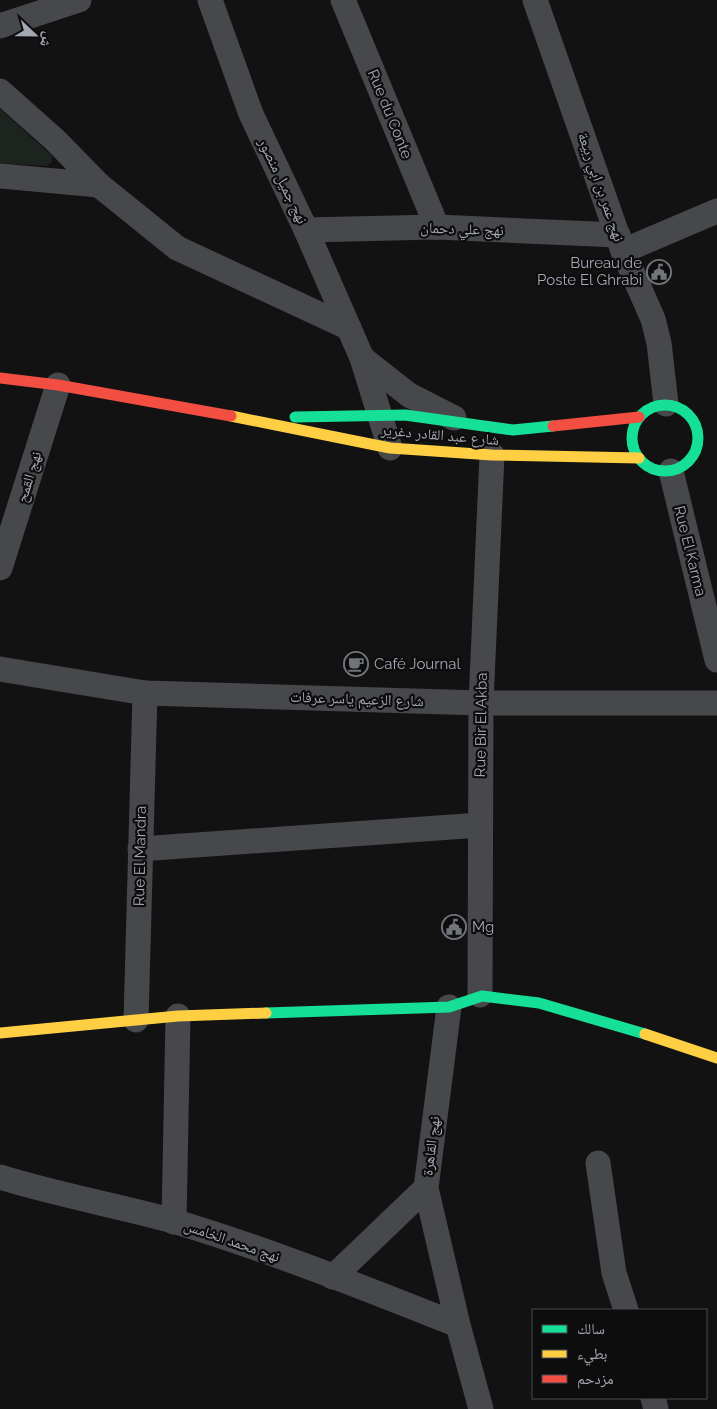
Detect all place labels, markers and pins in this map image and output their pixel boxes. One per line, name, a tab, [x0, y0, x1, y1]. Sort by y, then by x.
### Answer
place label: Bureau de Poste El Ghrabi	[537, 254, 642, 289]
public building icon: Bureau de Poste El Ghrabi	[646, 259, 672, 285]
cafe icon: Café Journal	[343, 651, 369, 677]
place label: Café Journal	[374, 655, 461, 673]
public building icon: Mg	[441, 914, 467, 940]
place label: Mg	[472, 918, 494, 936]

